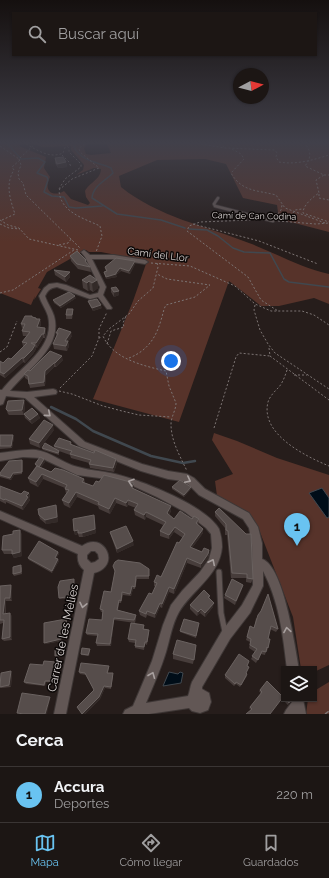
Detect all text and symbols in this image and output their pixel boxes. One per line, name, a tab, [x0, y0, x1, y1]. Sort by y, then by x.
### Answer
search box	[12, 12, 317, 56]
icon: search	[26, 23, 48, 45]
text: Buscar aquí	[58, 25, 139, 43]
north arrow	[233, 68, 269, 104]
street label: Camí de Can Codina	[212, 210, 296, 222]
street label: Camí del Llor	[127, 245, 190, 264]
your location	[161, 351, 181, 371]
one-way arrow	[43, 410, 51, 417]
one-way arrow	[184, 475, 191, 483]
one-way arrow	[128, 478, 135, 487]
pin: 1	[284, 513, 310, 546]
one-way arrow	[207, 559, 215, 567]
street label: Carrer de les Mèlies	[45, 583, 81, 693]
one-way arrow	[79, 602, 87, 608]
one-way arrow	[283, 627, 292, 633]
map controls	[281, 666, 317, 702]
button: layers	[281, 666, 317, 702]
one-way arrow	[147, 671, 155, 679]
text: Cerca	[16, 730, 64, 750]
text: Accura	[54, 778, 104, 796]
text: 1	[26, 787, 32, 802]
text: 220 m	[276, 787, 313, 802]
text: Deportes	[54, 796, 109, 811]
tab: Mapa	[30, 832, 59, 869]
tab: Cómo llegar	[120, 832, 182, 869]
tab: Guardados	[243, 832, 299, 869]

